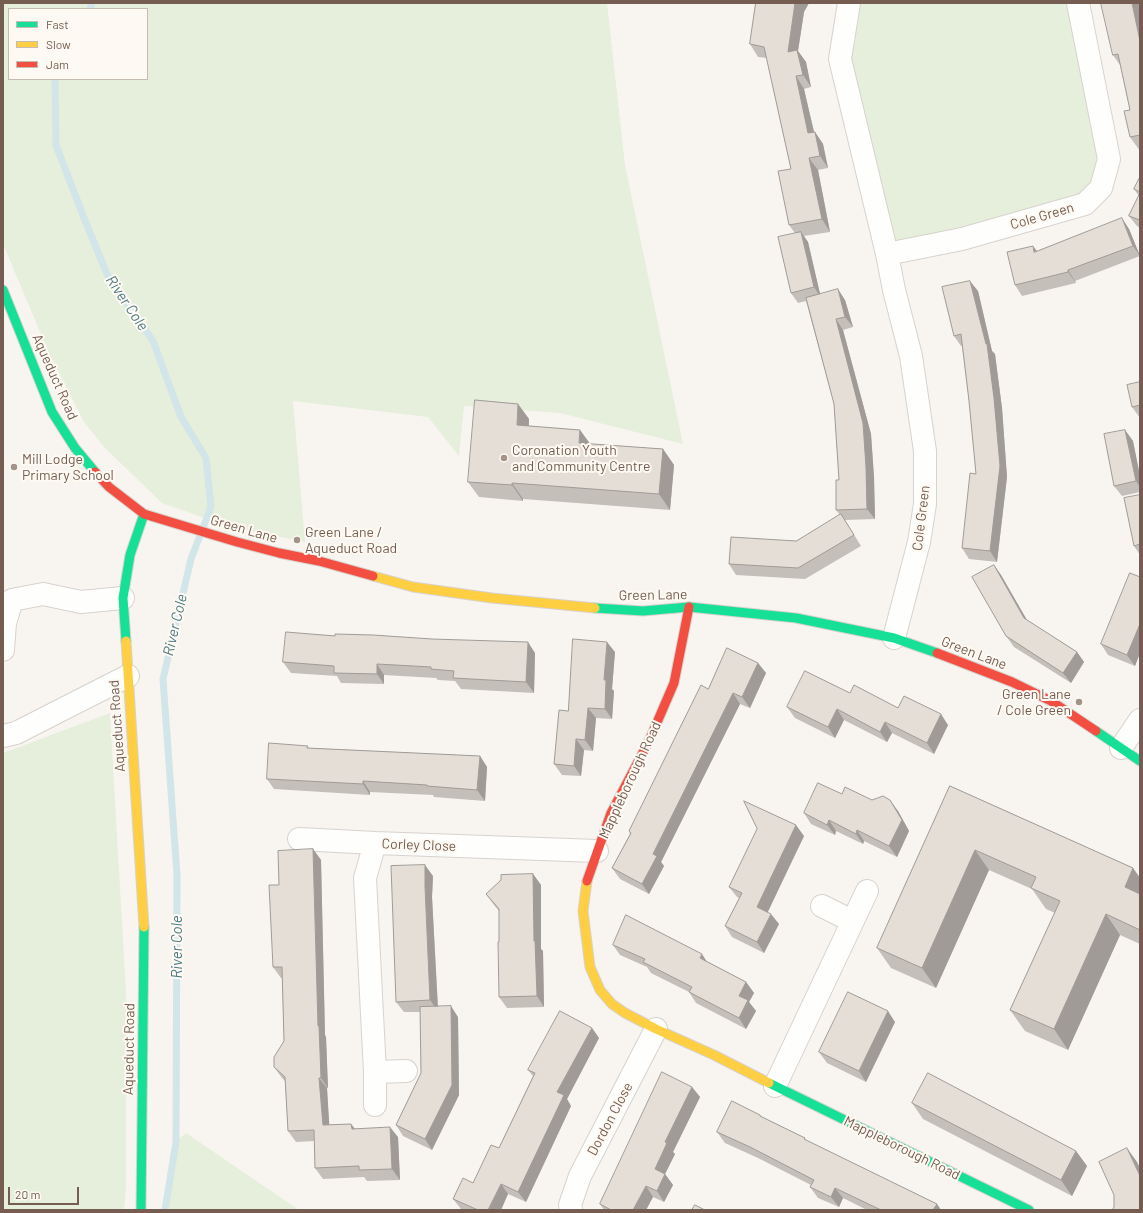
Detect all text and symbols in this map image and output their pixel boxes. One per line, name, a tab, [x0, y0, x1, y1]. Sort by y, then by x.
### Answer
legend	[8, 8, 148, 80]
text: Fast	[46, 17, 69, 31]
text: Slow	[46, 37, 71, 51]
text: Jam	[46, 57, 69, 71]
street label: Cole Green	[1008, 199, 1076, 233]
water label: River Cole	[102, 272, 152, 334]
street label: Aqueduct Road	[29, 331, 81, 423]
place label: Coronation Youth and Community Centre	[512, 442, 650, 474]
place label: Mill Lodge Primary School	[22, 451, 114, 484]
marker: Coronation Youth and Community Centre	[499, 453, 509, 463]
marker: Mill Lodge Primary School	[9, 462, 19, 472]
street label: Cole Green	[909, 484, 933, 552]
street label: Green Lane	[209, 511, 279, 547]
place label: Green Lane / Aqueduct Road	[305, 524, 397, 556]
marker: Green Lane / Aqueduct Road	[292, 535, 302, 545]
street label: Green Lane	[618, 586, 688, 604]
water label: River Cole	[159, 592, 191, 658]
street label: Green Lane	[939, 633, 1009, 673]
street label: Aqueduct Road	[105, 679, 129, 773]
place label: Green Lane / Cole Green	[997, 686, 1071, 718]
marker: Green Lane / Cole Green	[1074, 697, 1084, 707]
street label: Mappleborough Road	[595, 719, 665, 841]
street label: Corley Close	[381, 835, 457, 855]
water label: River Cole	[168, 915, 186, 979]
street label: Aqueduct Road	[120, 1003, 138, 1095]
street label: Dordon Close	[584, 1080, 636, 1158]
street label: Mappleborough Road	[841, 1113, 963, 1183]
scale bar	[10, 1179, 81, 1205]
text: 20 m	[15, 1187, 41, 1201]

